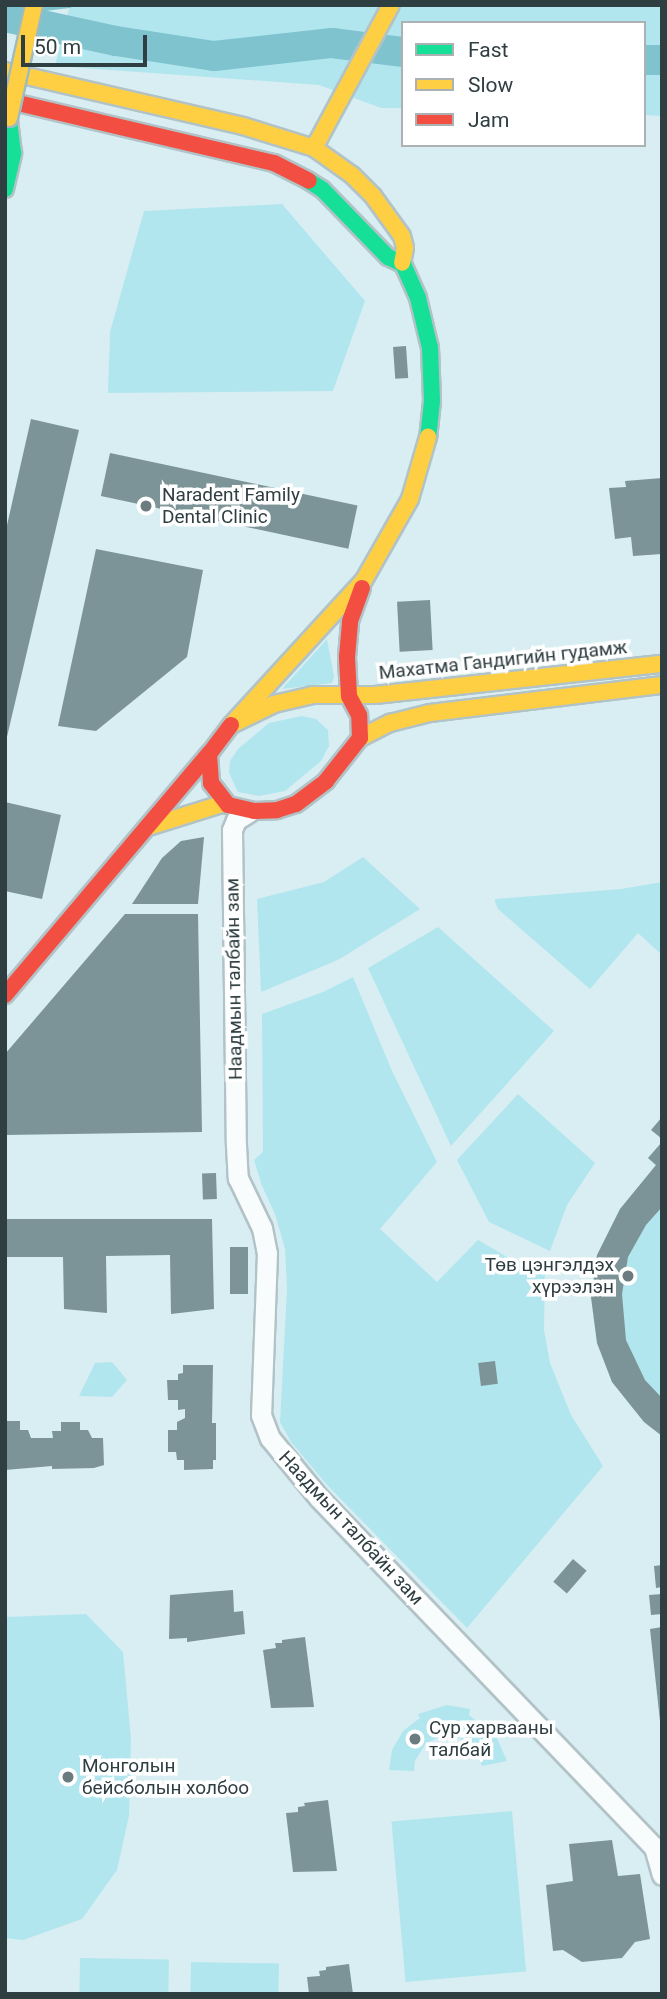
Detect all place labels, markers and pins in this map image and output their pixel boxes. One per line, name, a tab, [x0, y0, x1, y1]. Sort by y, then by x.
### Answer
place label: Naradent Family Dental Clinic	[162, 484, 300, 528]
marker: Naradent Family Dental Clinic	[136, 496, 156, 516]
place label: Төв цэнгэлдэх хүрээлэн	[485, 1254, 614, 1298]
marker: Төв цэнгэлдэх хүрээлэн	[620, 1268, 636, 1284]
place label: Сур харвааны талбай	[429, 1717, 553, 1761]
marker: Сур харвааны талбай	[407, 1731, 423, 1747]
place label: Монголын бейсболын холбоо	[82, 1755, 249, 1799]
marker: Монголын бейсболын холбоо	[60, 1769, 76, 1785]

